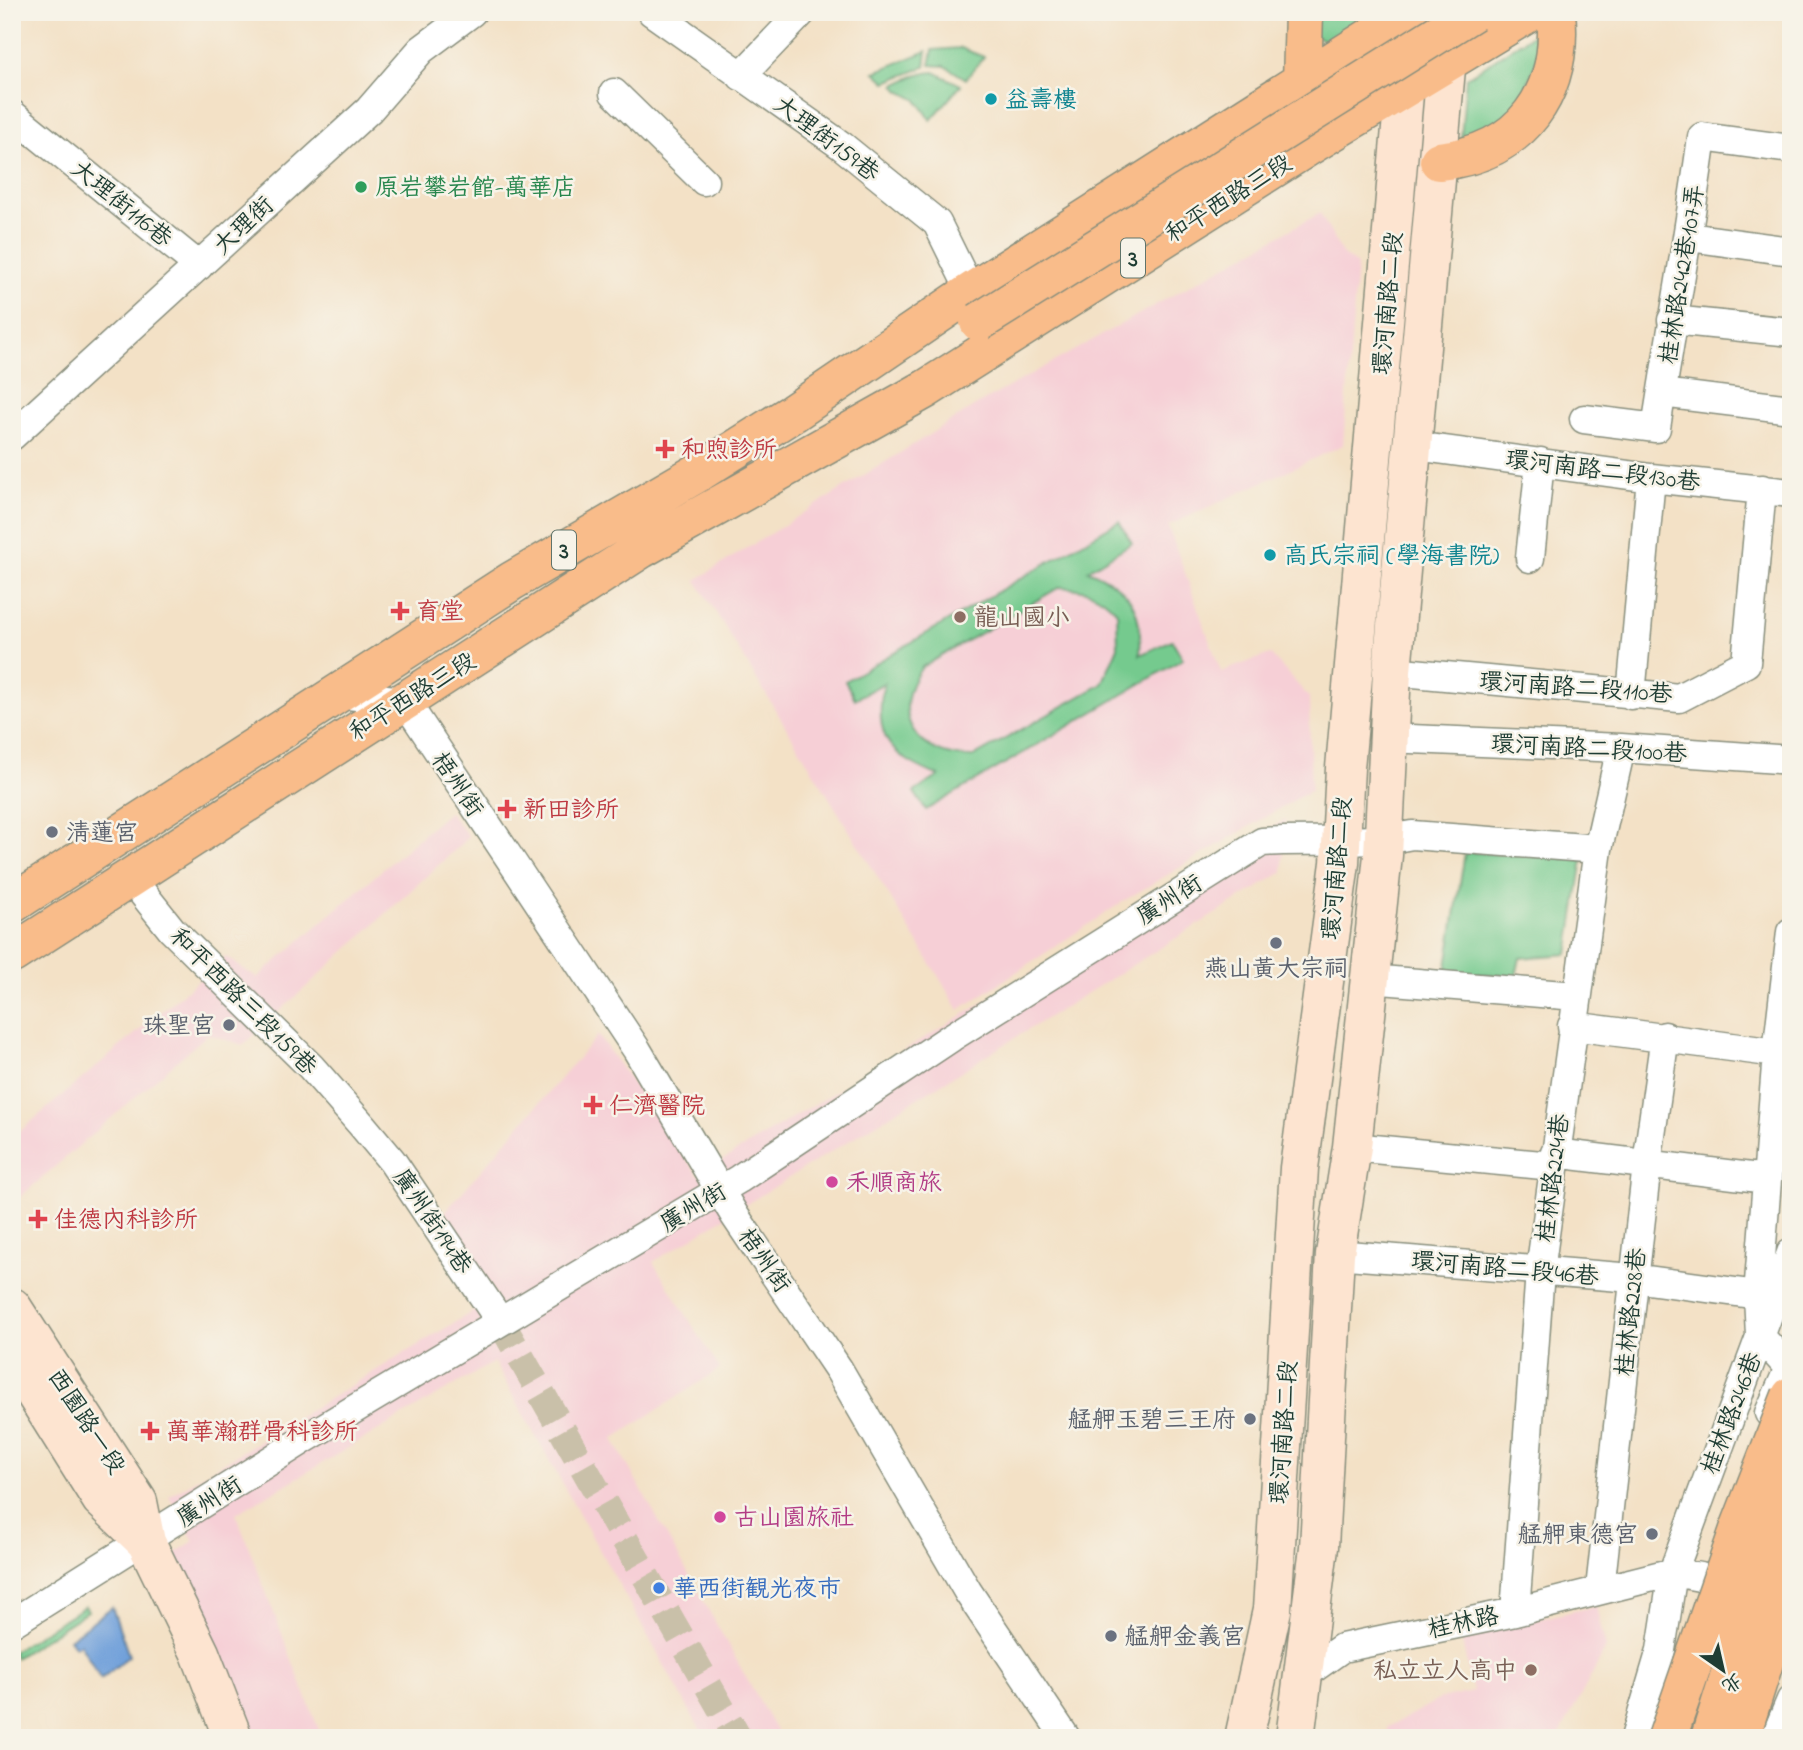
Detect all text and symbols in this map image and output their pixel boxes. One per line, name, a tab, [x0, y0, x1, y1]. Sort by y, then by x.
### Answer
place label: 益壽樓	[1005, 84, 1077, 119]
street label: 大理街159巷	[765, 89, 886, 191]
marker: 益壽樓	[983, 91, 999, 107]
street label: 和平西路三段	[1159, 147, 1300, 253]
street label: 大理街116巷	[62, 153, 179, 257]
place label: 原岩攀岩館-萬華店	[375, 172, 576, 207]
marker: 原岩攀岩館-萬華店	[353, 179, 369, 195]
street label: 桂林路242巷107弄	[1652, 182, 1715, 367]
street label: 大理街	[206, 189, 283, 264]
street label: 環河南路二段	[1366, 230, 1413, 376]
road number: 3	[1121, 238, 1145, 278]
place label: 和煦診所	[681, 434, 777, 469]
marker: 和煦診所	[655, 439, 675, 459]
street label: 環河南路二段130巷	[1503, 443, 1702, 502]
road number: 3	[552, 530, 576, 570]
place label: 高氏宗祠 (學海書院)	[1284, 540, 1499, 575]
marker: 高氏宗祠 (學海書院)	[1262, 547, 1278, 563]
place label: 育堂	[416, 596, 464, 631]
marker: 育堂	[390, 601, 410, 621]
place label: 龍山國小	[974, 602, 1070, 637]
marker: 龍山國小	[952, 609, 968, 625]
street label: 和平西路三段	[343, 645, 484, 751]
street label: 環河南路二段110巷	[1478, 665, 1674, 714]
street label: 環河南路二段100巷	[1490, 728, 1688, 773]
street label: 梧州街	[421, 746, 491, 825]
place label: 新田診所	[523, 794, 619, 829]
street label: 環河南路二段	[1315, 795, 1362, 941]
marker: 新田診所	[497, 799, 517, 819]
place label: 清蓮宮	[66, 817, 138, 852]
marker: 清蓮宮	[44, 824, 60, 840]
street label: 廣州街	[1131, 867, 1210, 935]
street label: 和平西路三段159巷	[160, 921, 324, 1085]
marker: 燕山黃大宗祠	[1268, 935, 1284, 951]
place label: 燕山黃大宗祠	[1204, 953, 1348, 988]
place label: 珠聖宮	[143, 1010, 215, 1045]
marker: 珠聖宮	[221, 1017, 237, 1033]
place label: 仁濟醫院	[609, 1090, 705, 1125]
marker: 仁濟醫院	[583, 1095, 603, 1115]
street label: 桂林路224巷	[1529, 1112, 1580, 1245]
street label: 廣州街194巷	[383, 1163, 479, 1282]
place label: 禾順商旅	[846, 1167, 942, 1202]
marker: 禾順商旅	[824, 1174, 840, 1190]
street label: 廣州街	[654, 1176, 734, 1243]
place label: 佳德內科診所	[54, 1204, 198, 1239]
marker: 佳德內科診所	[28, 1209, 48, 1229]
street label: 梧州街	[728, 1222, 798, 1301]
street label: 環河南路二段46巷	[1409, 1245, 1600, 1296]
street label: 桂林路228巷	[1608, 1246, 1657, 1378]
street label: 桂林路246巷	[1694, 1348, 1773, 1480]
street label: 環河南路二段	[1263, 1359, 1308, 1505]
street label: 西園路一段	[38, 1363, 132, 1482]
place label: 艋舺玉碧三王府	[1068, 1404, 1236, 1439]
marker: 艋舺玉碧三王府	[1242, 1411, 1258, 1427]
place label: 萬華瀚群骨科診所	[166, 1416, 358, 1451]
marker: 萬華瀚群骨科診所	[140, 1421, 160, 1441]
street label: 廣州街	[171, 1469, 250, 1537]
place label: 古山園旅社	[734, 1502, 854, 1537]
marker: 古山園旅社	[712, 1509, 728, 1525]
place label: 艋舺東德宮	[1518, 1519, 1638, 1554]
marker: 艋舺東德宮	[1644, 1526, 1660, 1542]
place label: 華西街観光夜市	[673, 1573, 841, 1608]
marker: 華西街観光夜市	[651, 1580, 667, 1596]
street label: 桂林路	[1425, 1600, 1502, 1649]
place label: 艋舺金義宮	[1125, 1621, 1245, 1656]
marker: 艋舺金義宮	[1103, 1628, 1119, 1644]
north arrow	[1688, 1634, 1758, 1704]
place label: 私立立人高中	[1373, 1655, 1517, 1690]
marker: 私立立人高中	[1523, 1662, 1539, 1678]
text: 北	[1716, 1666, 1747, 1699]

